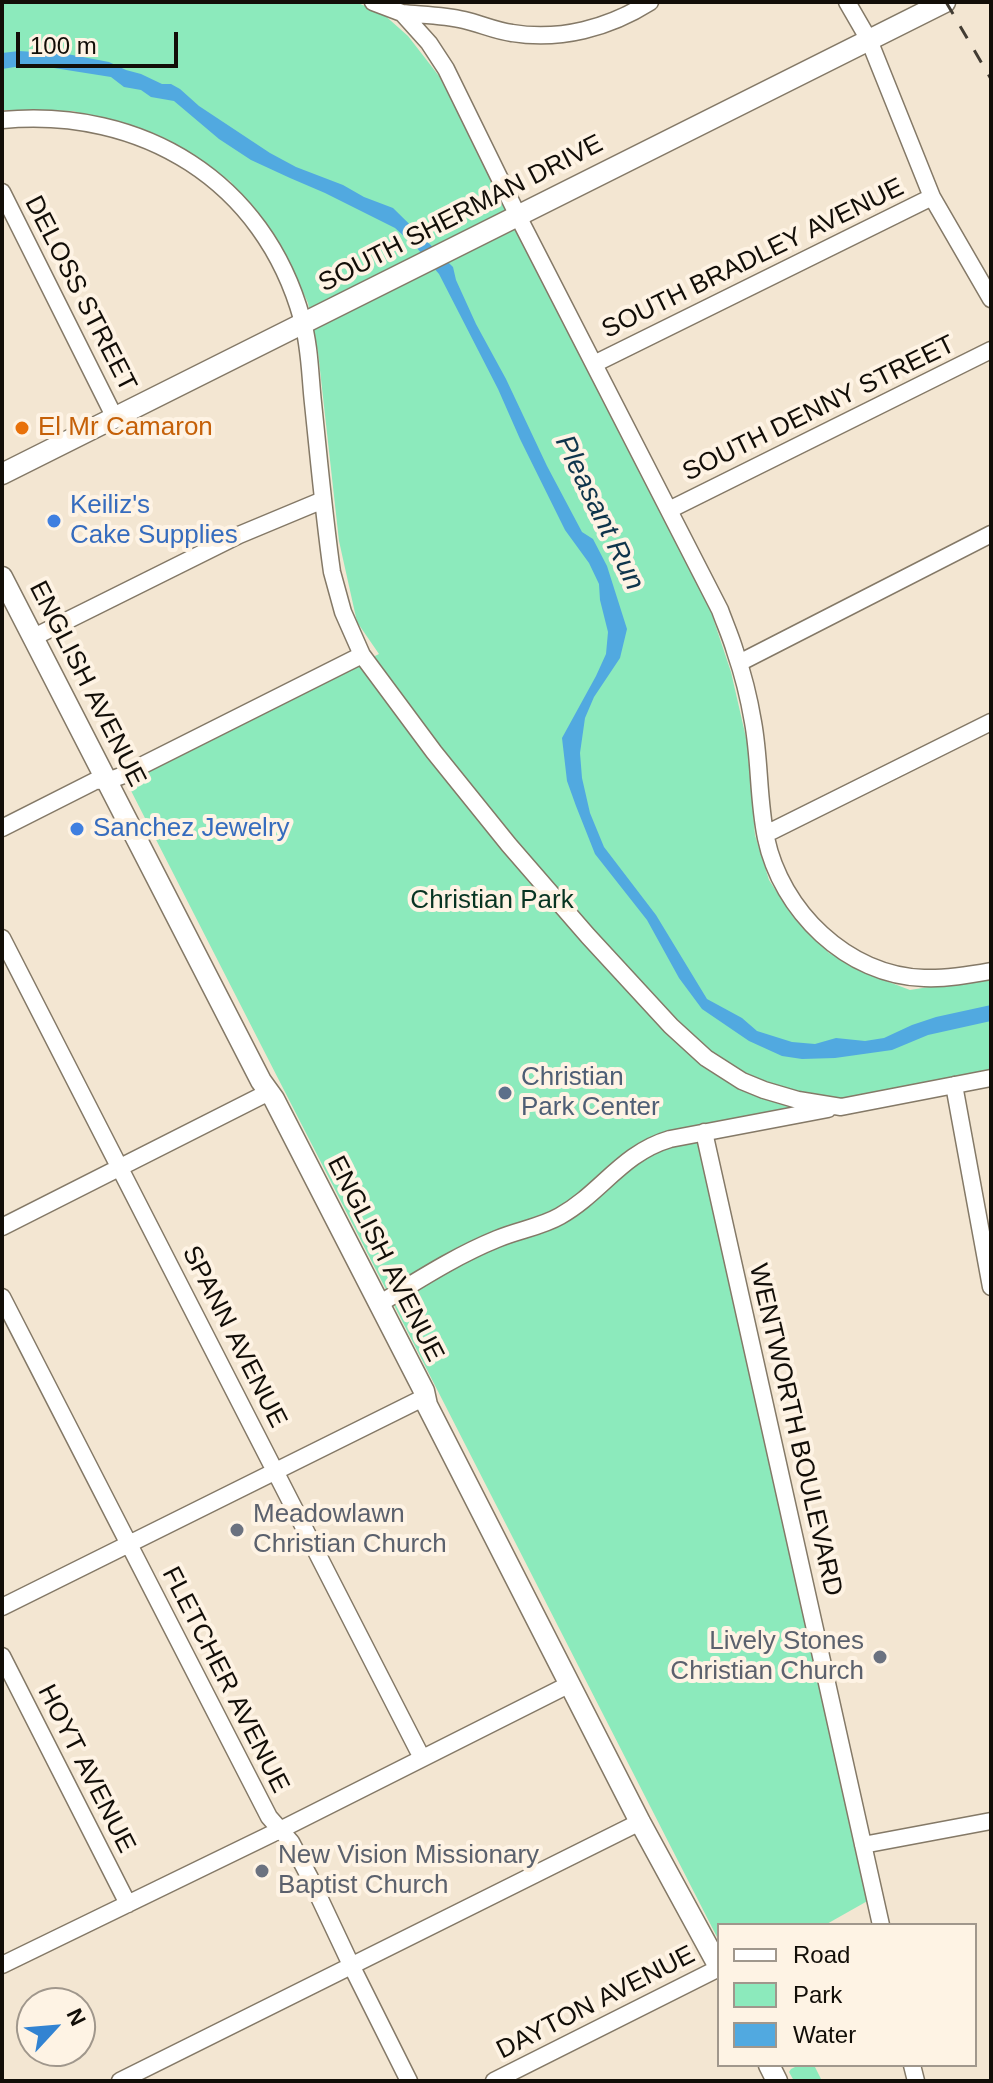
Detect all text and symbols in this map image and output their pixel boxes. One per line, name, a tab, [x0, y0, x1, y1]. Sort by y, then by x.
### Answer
scale bar	[20, 16, 182, 66]
text: 100 m	[30, 32, 97, 59]
street label: SOUTH SHERMAN DRIVE	[314, 129, 608, 299]
street label: SOUTH BRADLEY AVENUE	[597, 172, 909, 346]
street label: DELOSS STREET	[17, 191, 143, 397]
street label: SOUTH DENNY STREET	[678, 329, 960, 489]
place label: El Mr Camaron	[38, 412, 213, 444]
marker: El Mr Camaron	[13, 419, 31, 437]
water label: Pleasant Run	[547, 430, 651, 596]
place label: Keiliz's Cake Supplies	[70, 490, 238, 552]
marker: Keiliz's Cake Supplies	[45, 512, 63, 530]
street label: ENGLISH AVENUE	[22, 576, 152, 792]
place label: Sanchez Jewelry	[93, 813, 290, 845]
marker: Sanchez Jewelry	[68, 820, 86, 838]
park label: Christian Park	[410, 885, 574, 917]
place label: Christian Park Center	[521, 1062, 660, 1124]
marker: Christian Park Center	[496, 1084, 514, 1102]
street label: ENGLISH AVENUE	[320, 1151, 450, 1367]
street label: SPANN AVENUE	[175, 1241, 293, 1433]
street label: WENTWORTH BOULEVARD	[742, 1261, 848, 1599]
place label: Meadowlawn Christian Church	[253, 1499, 447, 1560]
marker: Meadowlawn Christian Church	[228, 1521, 246, 1539]
street label: FLETCHER AVENUE	[154, 1562, 296, 1798]
place label: Lively Stones Christian Church	[670, 1626, 864, 1688]
marker: Lively Stones Christian Church	[871, 1648, 889, 1666]
street label: HOYT AVENUE	[30, 1680, 142, 1858]
place label: New Vision Missionary Baptist Church	[278, 1840, 539, 1902]
marker: New Vision Missionary Baptist Church	[253, 1862, 271, 1880]
legend	[717, 1923, 977, 2067]
street label: DAYTON AVENUE	[492, 1940, 700, 2066]
text: Road	[793, 1941, 850, 1968]
text: Park	[793, 1981, 842, 2008]
north arrow	[16, 1987, 96, 2067]
text: N	[62, 2005, 91, 2030]
text: Water	[793, 2021, 856, 2048]

